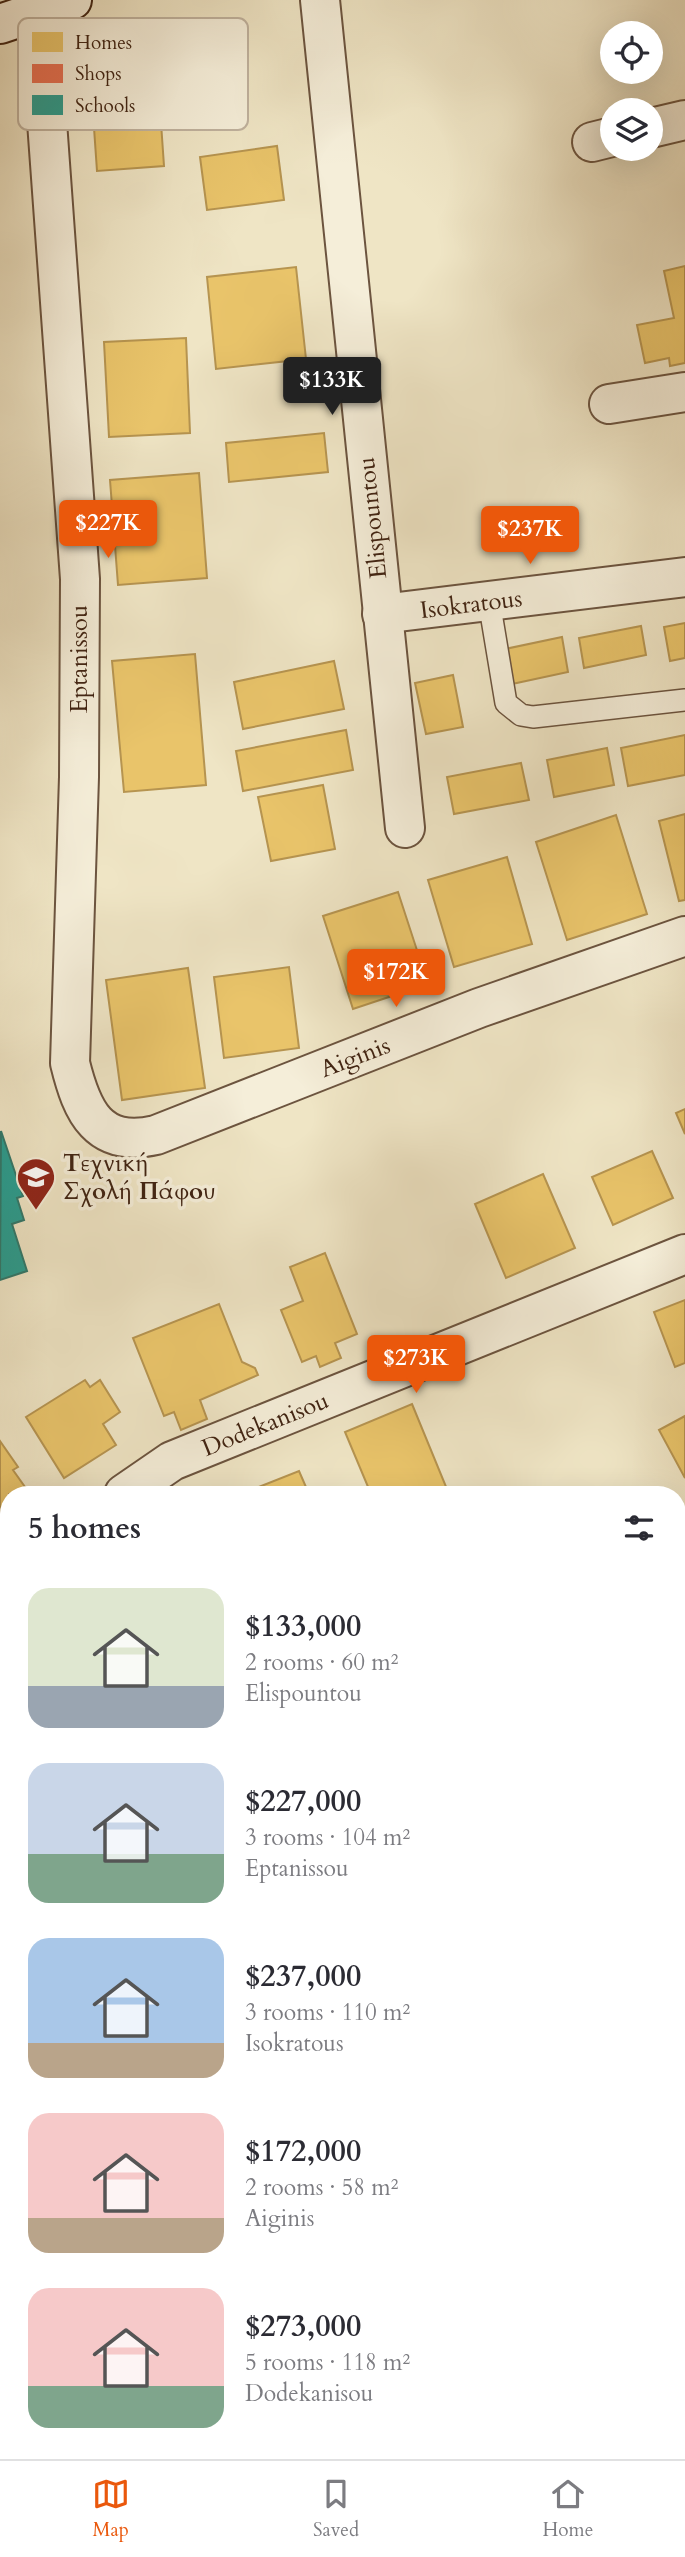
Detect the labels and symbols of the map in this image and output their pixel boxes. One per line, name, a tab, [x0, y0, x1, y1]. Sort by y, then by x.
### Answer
legend	[18, 18, 248, 130]
text: Homes	[75, 30, 132, 56]
text: Shops	[75, 61, 122, 87]
text: Schools	[75, 93, 135, 119]
pin: $133K	[283, 358, 381, 417]
street label: Elispountou	[350, 456, 395, 580]
pin: $227K	[59, 500, 157, 560]
pin: $237K	[481, 506, 579, 566]
street label: Isokratous	[418, 582, 524, 627]
street label: Eptanissou	[63, 605, 96, 713]
pin: $172K	[347, 950, 445, 1009]
street label: Aiginis	[315, 1029, 395, 1086]
place label: Τεχνική Σχολή Πάφου	[63, 1147, 216, 1208]
school or university icon: Τεχνική Σχολή Πάφου	[15, 1156, 57, 1211]
pin: $273K	[367, 1336, 465, 1395]
street label: Dodekanisou	[197, 1384, 333, 1465]

